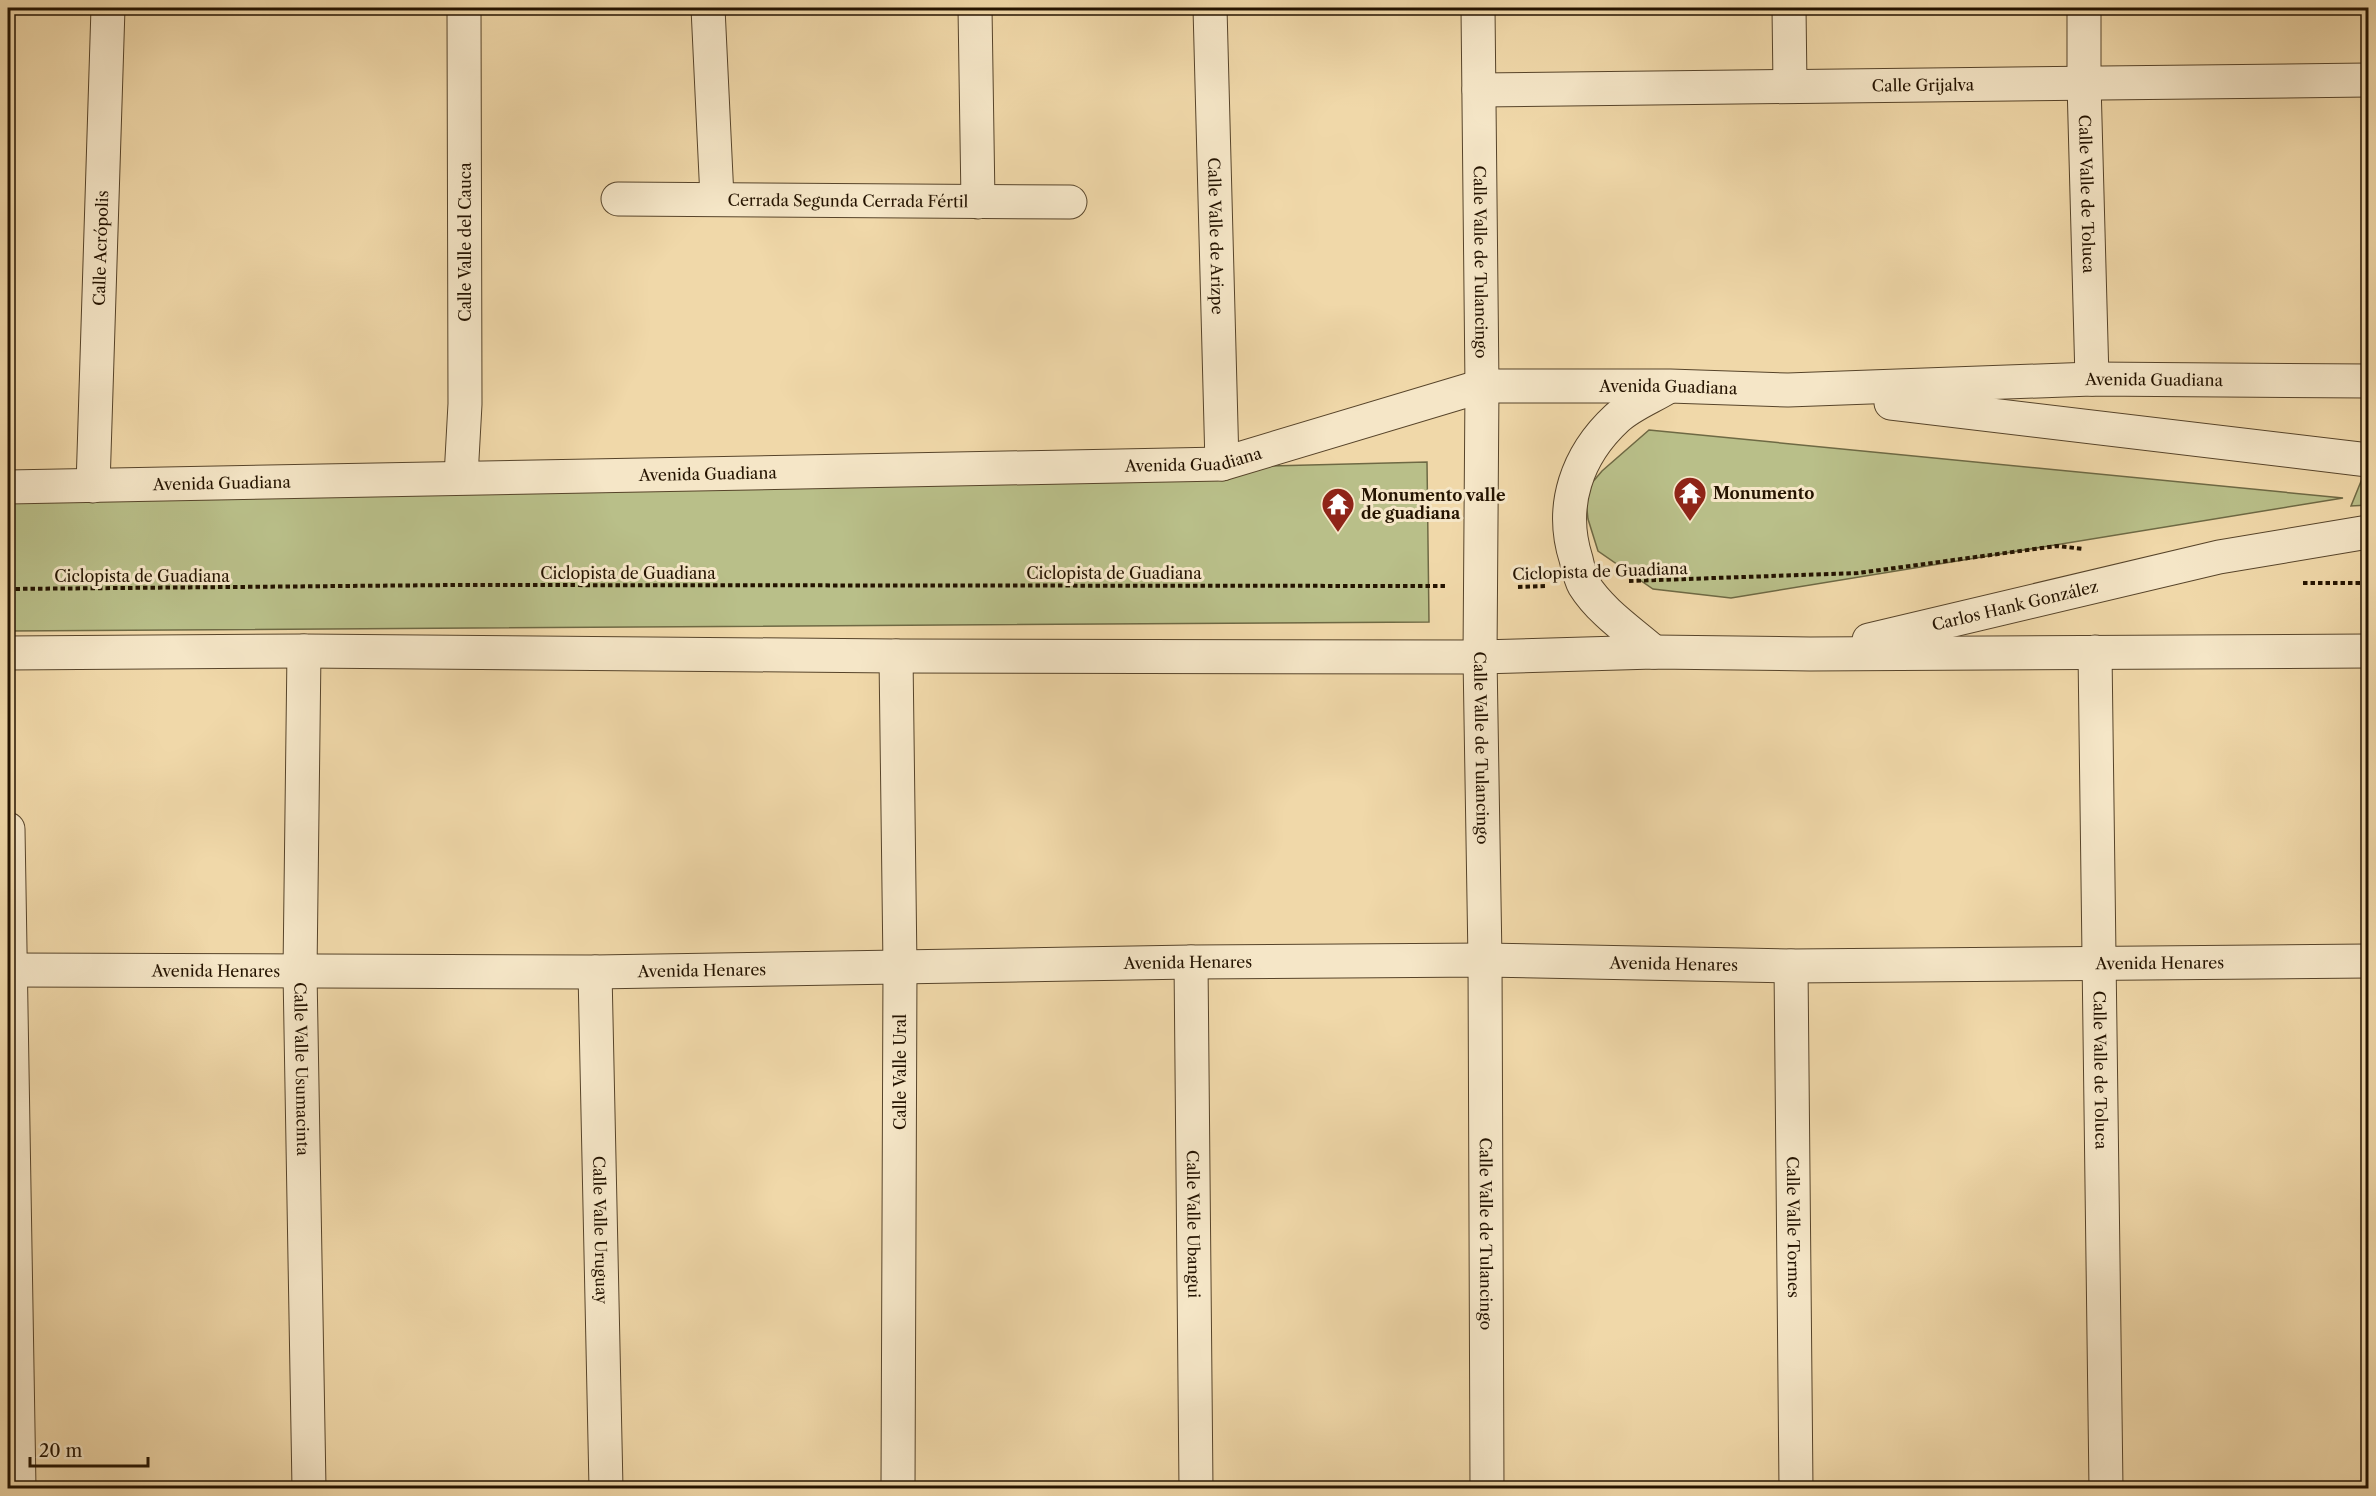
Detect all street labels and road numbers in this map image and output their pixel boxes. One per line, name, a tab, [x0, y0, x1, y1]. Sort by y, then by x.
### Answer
street label: Calle Grijalva	[1872, 74, 1975, 96]
street label: Calle Valle de Toluca	[2075, 114, 2099, 274]
street label: Calle Valle de Arizpe	[1204, 157, 1228, 315]
street label: Calle Valle del Cauca	[455, 162, 475, 322]
street label: Calle Valle de Tulancingo	[1470, 165, 1492, 359]
street label: Calle Acrópolis	[89, 190, 112, 306]
street label: Cerrada Segunda Cerrada Fértil	[728, 190, 969, 211]
street label: Avenida Guadiana	[2084, 369, 2224, 390]
street label: Avenida Guadiana	[1598, 376, 1738, 398]
street label: Avenida Guadiana	[1124, 443, 1264, 476]
street label: Avenida Guadiana	[638, 462, 778, 485]
street label: Avenida Guadiana	[152, 472, 292, 494]
street label: Ciclopista de Guadiana	[1512, 558, 1689, 584]
street label: Ciclopista de Guadiana	[540, 563, 716, 583]
street label: Ciclopista de Guadiana	[1026, 563, 1202, 583]
street label: Ciclopista de Guadiana	[54, 566, 230, 586]
street label: Carlos Hank González	[1930, 576, 2100, 635]
street label: Calle Valle de Tulancingo	[1470, 651, 1493, 845]
street label: Avenida Henares	[1122, 952, 1252, 973]
street label: Avenida Henares	[1608, 952, 1738, 975]
street label: Avenida Henares	[2094, 952, 2224, 973]
street label: Avenida Henares	[637, 959, 766, 981]
street label: Avenida Henares	[151, 960, 280, 981]
street label: Calle Valle Usumacinta	[290, 982, 313, 1157]
street label: Calle Valle de Toluca	[2089, 991, 2112, 1150]
street label: Calle Valle Ural	[890, 1014, 910, 1130]
street label: Calle Valle de Tulancingo	[1476, 1137, 1496, 1331]
street label: Calle Valle Ubangui	[1183, 1150, 1204, 1298]
street label: Calle Valle Uruguay	[589, 1156, 612, 1305]
street label: Calle Valle Tormes	[1783, 1156, 1804, 1298]

